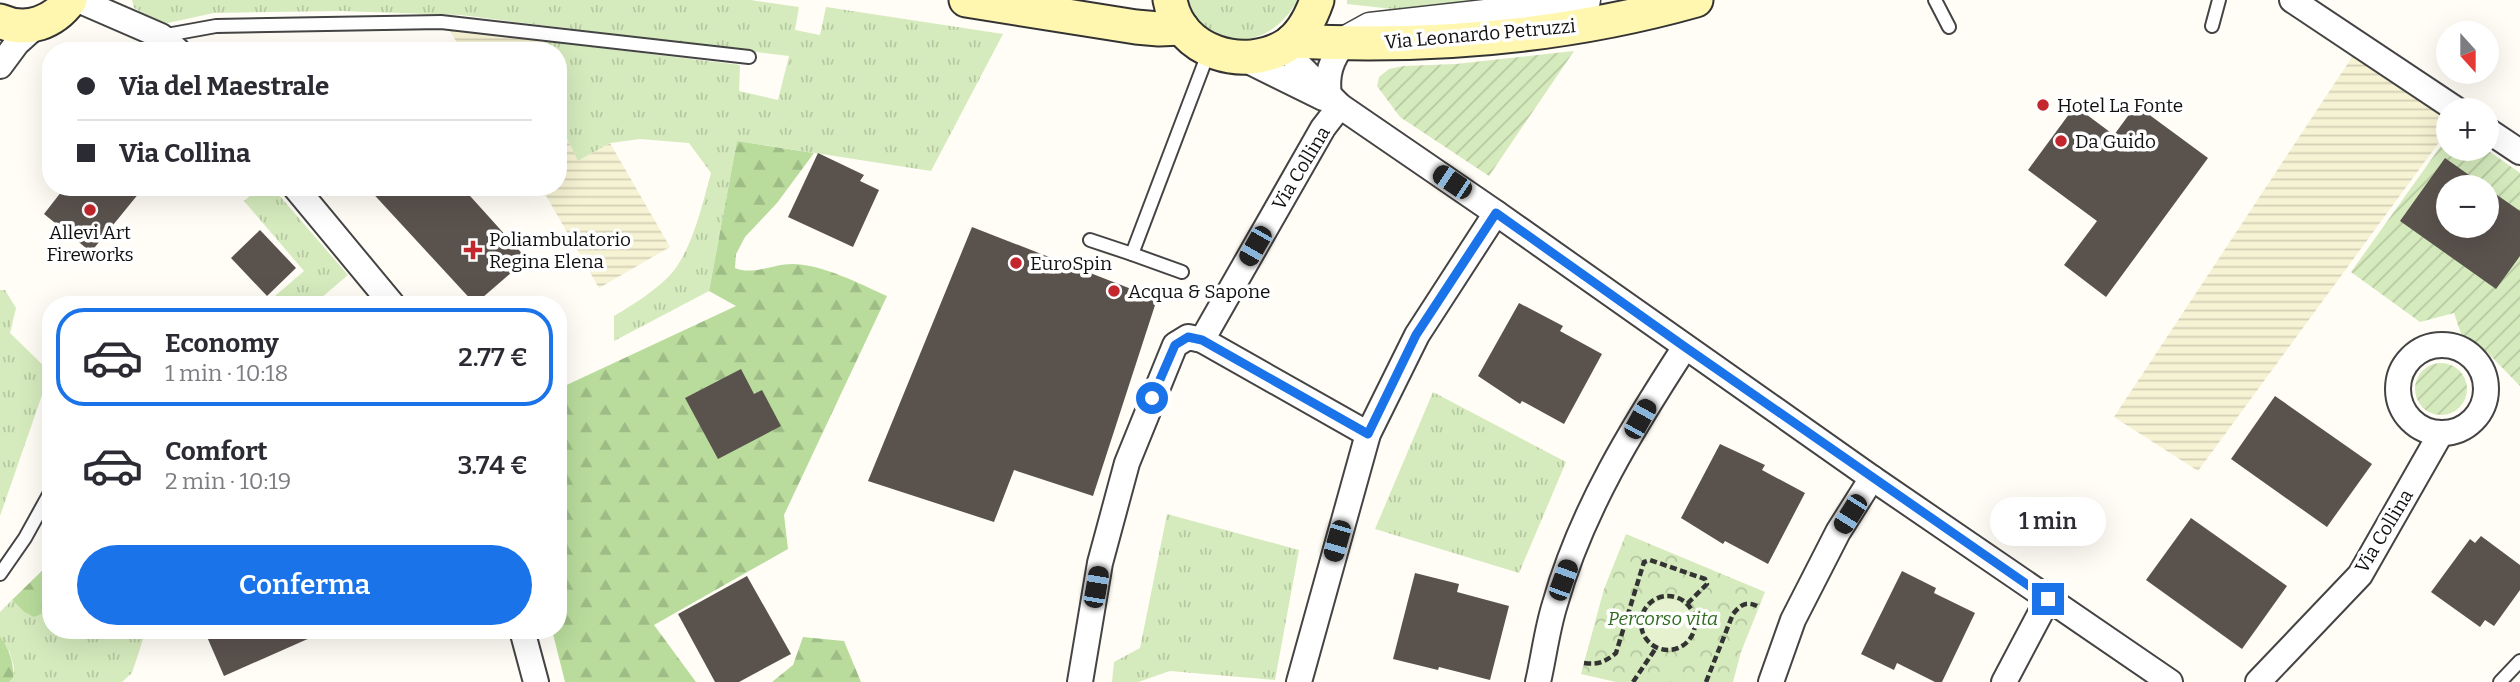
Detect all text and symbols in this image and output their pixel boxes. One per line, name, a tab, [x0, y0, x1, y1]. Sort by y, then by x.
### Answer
street label: Via Leonardo Petruzzi	[1383, 14, 1577, 54]
north arrow	[2436, 21, 2499, 84]
map controls	[2436, 21, 2499, 238]
text: Via del Maestrale	[119, 71, 329, 102]
place label: Hotel La Fonte	[2057, 94, 2183, 117]
marker: Hotel La Fonte	[2035, 97, 2051, 113]
button: +	[2436, 98, 2499, 161]
street label: Via Collina	[1267, 121, 1335, 214]
place label: Da Guido	[2075, 130, 2156, 153]
marker: Da Guido	[2053, 133, 2069, 149]
text: Via Collina	[119, 138, 250, 169]
car	[1429, 162, 1476, 202]
button: −	[2436, 175, 2499, 238]
marker: Allevi Art Fireworks	[82, 202, 98, 218]
place label: Allevi Art Fireworks	[46, 221, 134, 266]
car	[1236, 223, 1275, 269]
place label: Poliambulatorio Regina Elena	[489, 228, 631, 273]
marker: Poliambulatorio Regina Elena	[463, 240, 483, 260]
place label: EuroSpin	[1030, 252, 1112, 275]
marker: EuroSpin	[1008, 255, 1024, 271]
place label: Acqua & Sapone	[1128, 280, 1270, 303]
marker: Acqua & Sapone	[1106, 283, 1122, 299]
icon: car	[81, 326, 144, 389]
text: Economy	[165, 328, 279, 359]
text: 2.77 €	[458, 342, 528, 373]
text: 1 min · 10:18	[165, 359, 288, 387]
route start	[1136, 382, 1168, 414]
car	[1621, 396, 1660, 442]
icon: car	[81, 434, 144, 497]
text: Comfort	[165, 436, 268, 467]
text: 3.74 €	[457, 450, 528, 481]
text: 2 min · 10:19	[165, 467, 291, 495]
street label: Via Collina	[2350, 484, 2418, 577]
car	[1830, 491, 1871, 537]
callout: 1 min	[1990, 498, 2106, 546]
text: 1 min	[2019, 507, 2077, 535]
car	[1322, 518, 1353, 564]
button: Conferma	[77, 545, 532, 625]
car	[1546, 557, 1581, 603]
car	[1083, 564, 1110, 610]
route end	[2032, 583, 2064, 615]
park label: Percorso vita	[1608, 607, 1718, 630]

